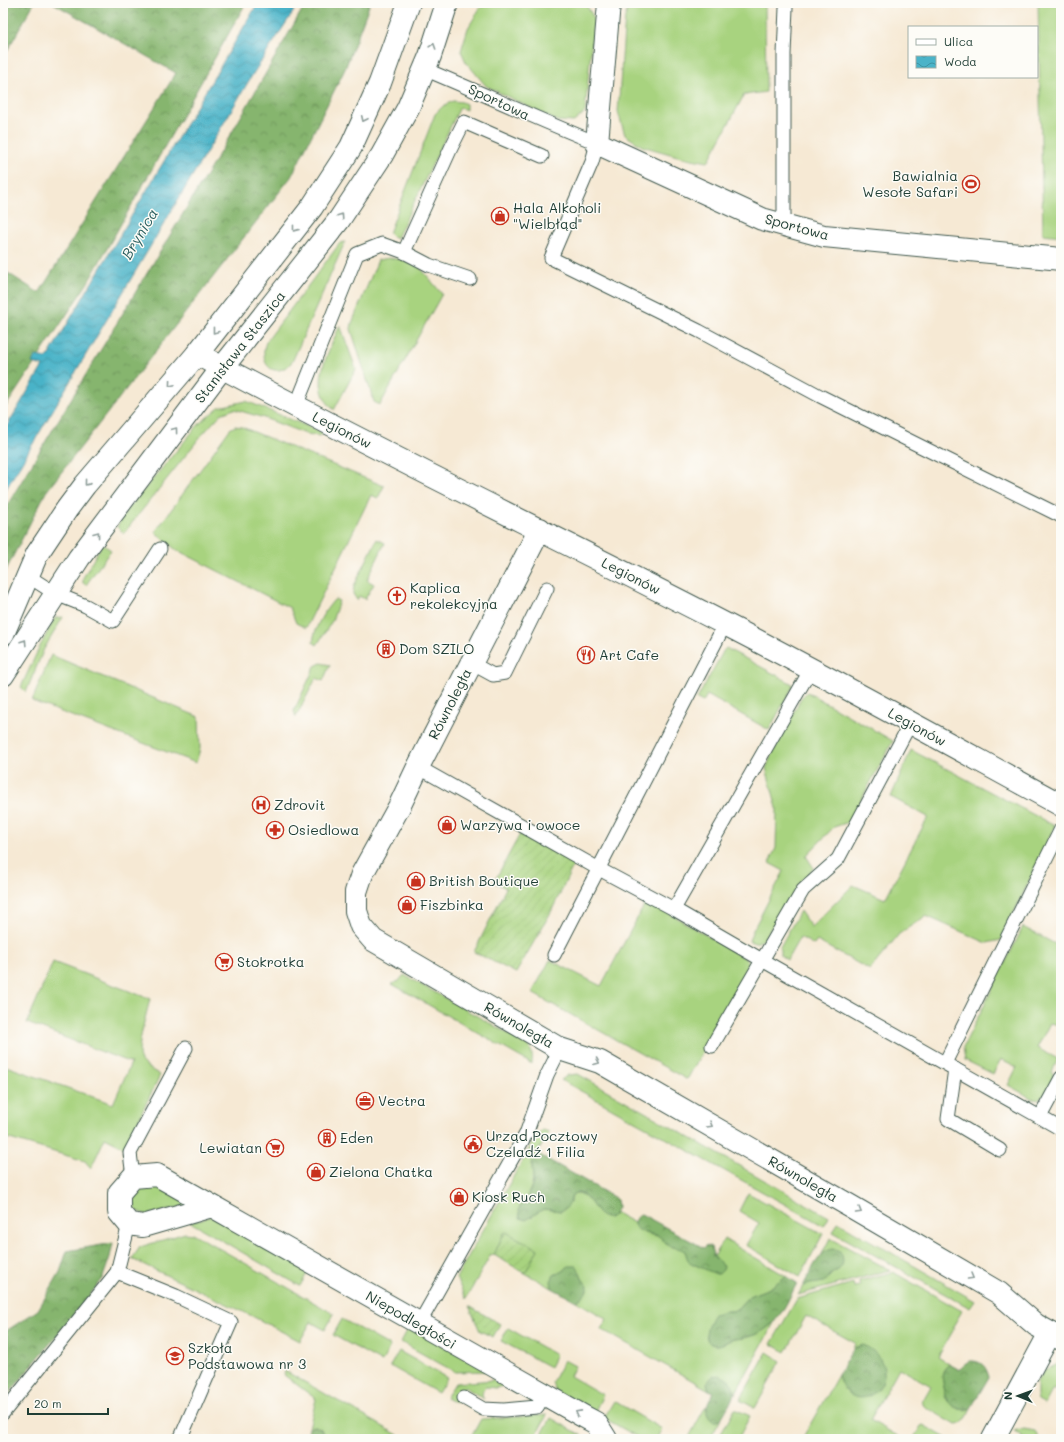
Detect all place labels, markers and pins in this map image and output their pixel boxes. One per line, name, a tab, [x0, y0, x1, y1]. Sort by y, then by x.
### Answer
place label: Bawialnia Wesołe Safari	[862, 166, 958, 201]
sports icon: Bawialnia Wesołe Safari	[961, 174, 981, 194]
place label: Hala Alkoholi "Wielbłąd"	[513, 198, 601, 233]
shop icon: Hala Alkoholi "Wielbłąd"	[490, 206, 510, 226]
place label: Kaplica rekolekcyjna	[410, 578, 498, 613]
church icon: Kaplica rekolekcyjna	[387, 586, 407, 606]
building icon: Dom SZILO	[376, 639, 396, 659]
place label: Dom SZILO	[399, 639, 474, 658]
restaurant icon: Art Cafe	[576, 645, 596, 665]
place label: Art Cafe	[599, 645, 659, 664]
hospital icon: Zdrovit	[251, 795, 271, 815]
place label: Zdrovit	[274, 795, 325, 814]
shop icon: Warzywa i owoce	[437, 815, 457, 835]
place label: Warzywa i owoce	[460, 815, 580, 834]
pharmacy icon: Osiedlowa	[265, 820, 285, 840]
place label: Osiedlowa	[288, 820, 359, 839]
shop icon: British Boutique	[406, 871, 426, 891]
place label: British Boutique	[429, 871, 539, 890]
shop icon: Fiszbinka	[397, 895, 417, 915]
place label: Fiszbinka	[420, 895, 484, 914]
supermarket icon: Stokrotka	[214, 952, 234, 972]
place label: Stokrotka	[237, 952, 304, 971]
office icon: Vectra	[355, 1091, 375, 1111]
place label: Vectra	[378, 1091, 426, 1110]
place label: Urząd Pocztowy Czeladź 1 Filia	[486, 1126, 598, 1161]
building icon: Eden	[317, 1128, 337, 1148]
place label: Eden	[340, 1128, 373, 1147]
public building icon: Urząd Pocztowy Czeladź 1 Filia	[463, 1134, 483, 1154]
place label: Lewiatan	[199, 1138, 262, 1157]
supermarket icon: Lewiatan	[265, 1138, 285, 1158]
shop icon: Zielona Chatka	[306, 1162, 326, 1182]
place label: Zielona Chatka	[329, 1162, 433, 1181]
shop icon: Kiosk Ruch	[449, 1187, 469, 1207]
place label: Kiosk Ruch	[472, 1187, 545, 1206]
place label: Szkoła Podstawowa nr 3	[188, 1338, 306, 1373]
school or university icon: Szkoła Podstawowa nr 3	[165, 1346, 185, 1366]

